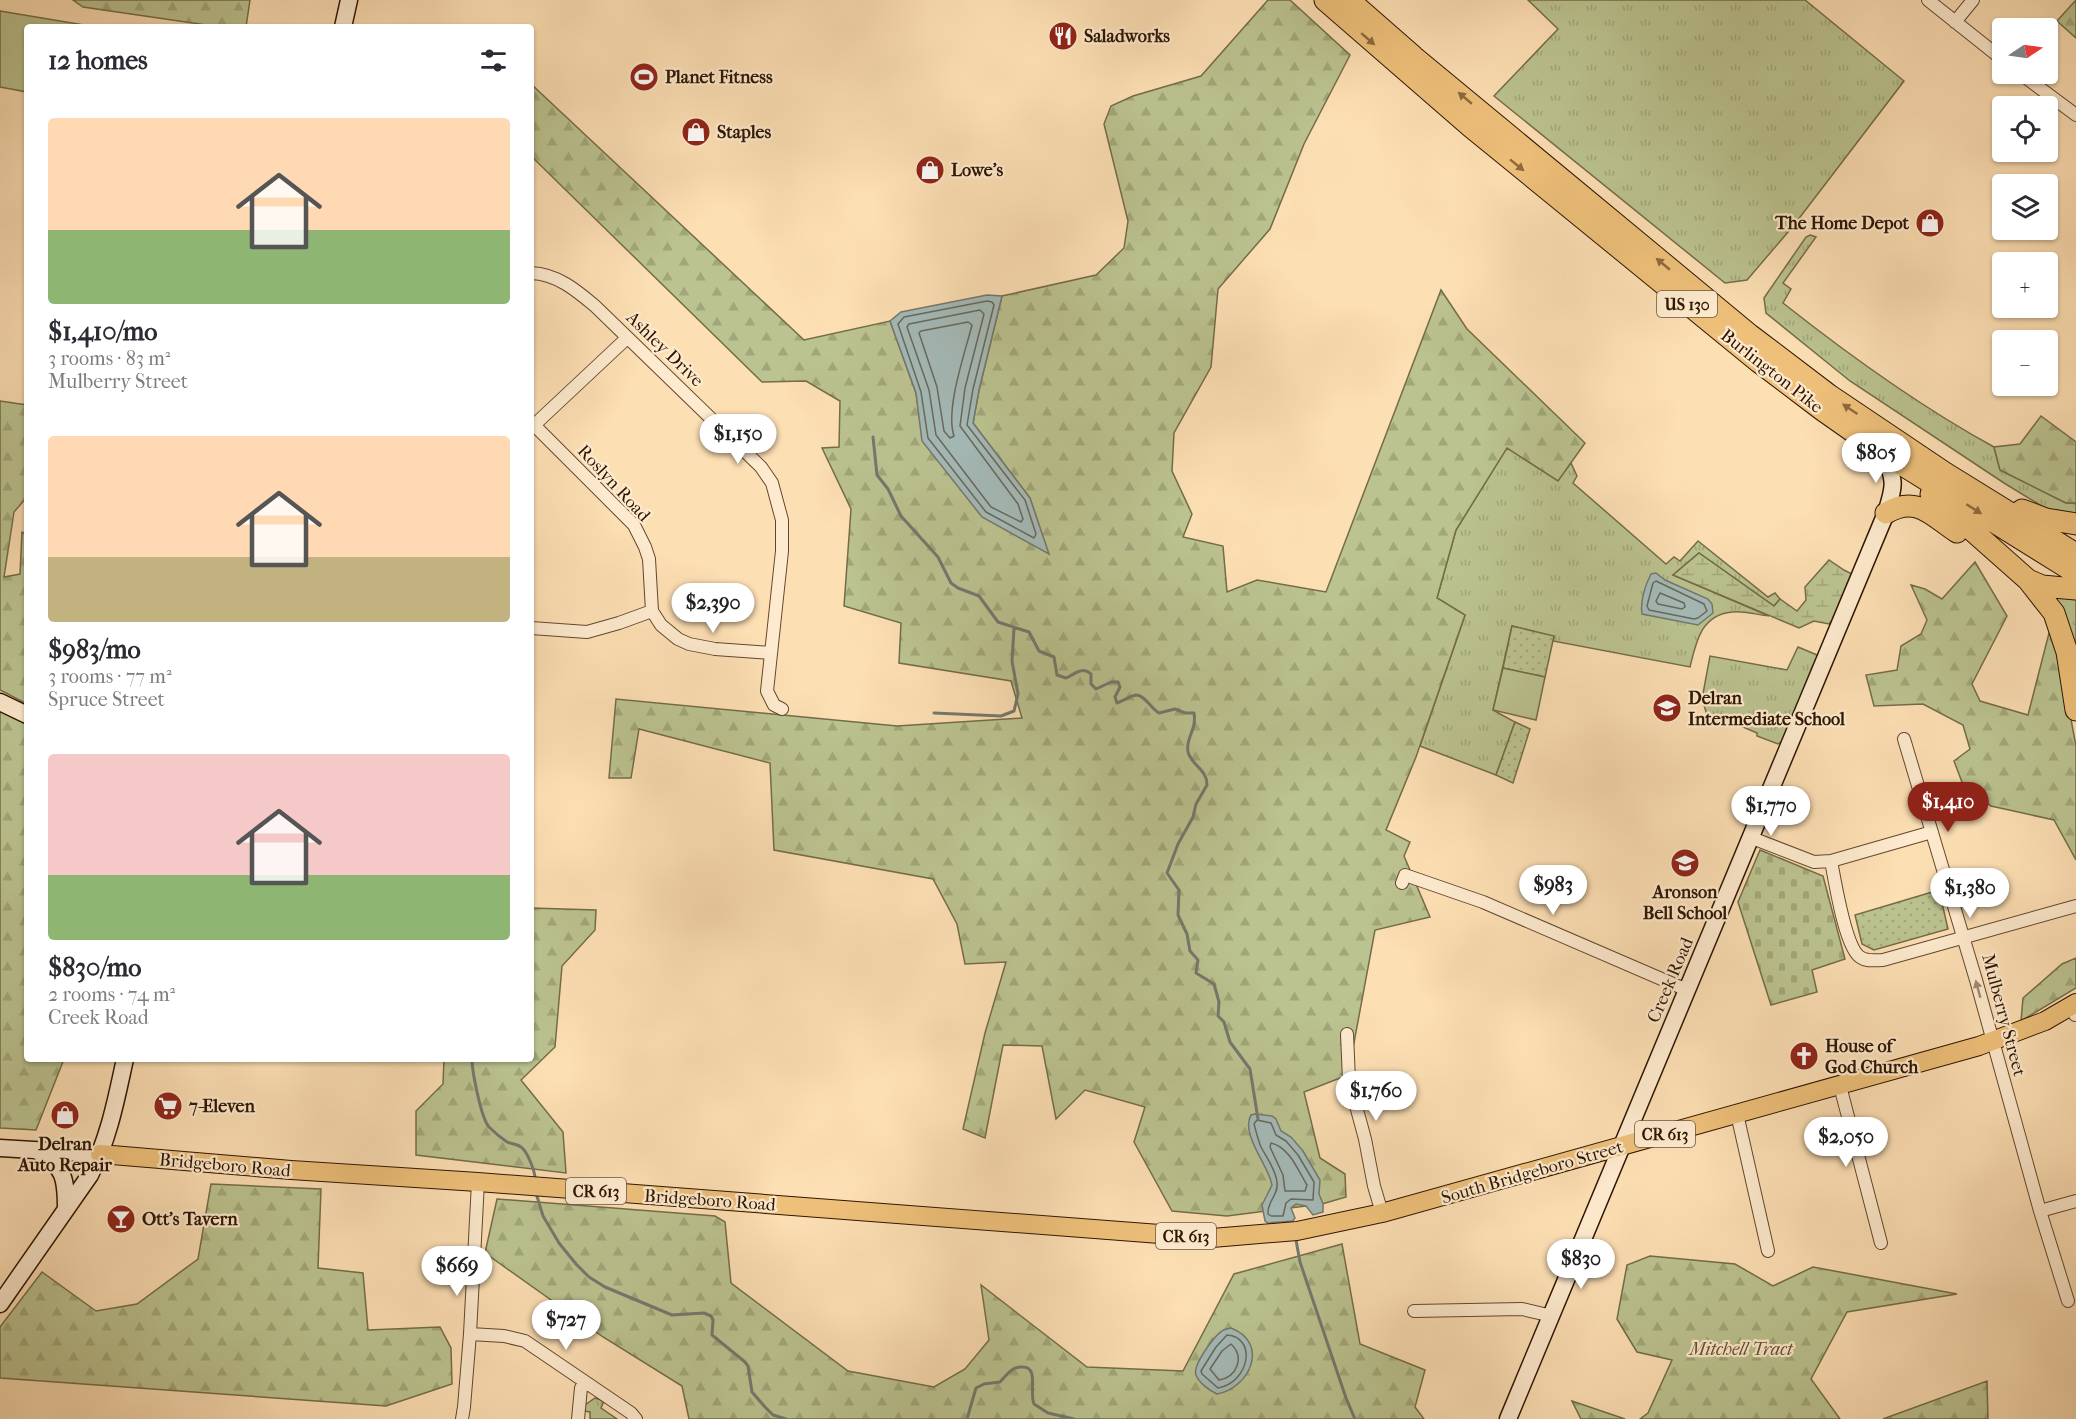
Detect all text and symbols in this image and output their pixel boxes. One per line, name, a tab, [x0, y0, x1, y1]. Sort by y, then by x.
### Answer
north arrow	[1992, 18, 2058, 84]
map controls	[1992, 18, 2058, 396]
restaurant icon: Saladworks	[1047, 20, 1079, 52]
place label: Saladworks	[1084, 26, 1170, 47]
one-way arrow	[1360, 32, 1375, 45]
icon: filters	[477, 44, 510, 77]
text: 12 homes	[48, 45, 148, 76]
sports icon: Planet Fitness	[628, 61, 660, 93]
place label: Planet Fitness	[665, 67, 773, 88]
one-way arrow	[1457, 92, 1473, 105]
button: locate	[1992, 96, 2058, 162]
shop icon: Staples	[680, 116, 712, 148]
place label: Staples	[717, 122, 771, 143]
shop icon: Lowe's	[914, 154, 946, 186]
icon: home	[225, 157, 333, 265]
one-way arrow	[1509, 158, 1524, 171]
place label: Lowe's	[951, 160, 1003, 181]
button: layers	[1992, 174, 2058, 240]
shop icon: The Home Depot	[1914, 207, 1946, 239]
place label: The Home Depot	[1774, 213, 1910, 234]
button: +	[1992, 252, 2058, 318]
one-way arrow	[1655, 257, 1671, 270]
road number: US 130	[1657, 291, 1717, 317]
street label: Ashley Drive	[621, 307, 708, 391]
text: $1,410/mo	[48, 316, 158, 347]
street label: Burlington Pike	[1716, 325, 1827, 418]
button: −	[1992, 330, 2058, 396]
text: 3 rooms · 83 m²	[48, 347, 171, 370]
text: Mulberry Street	[48, 370, 188, 393]
one-way arrow	[1842, 404, 1858, 415]
pin: $1,150	[689, 414, 787, 465]
text: $1,150	[714, 422, 762, 445]
pin: $805	[1840, 433, 1912, 484]
street label: Roslyn Road	[573, 441, 655, 526]
text: $805	[1856, 441, 1896, 464]
icon: home	[225, 475, 333, 583]
one-way arrow	[1966, 504, 1982, 515]
pin: $2,390	[664, 583, 762, 634]
text: $2,390	[685, 591, 741, 614]
text: $983/mo	[48, 634, 141, 665]
text: 3 rooms · 77 m²	[48, 665, 172, 688]
text: Spruce Street	[48, 688, 165, 711]
place label: Delran Intermediate School	[1688, 688, 1846, 730]
school or university icon: Delran Intermediate School	[1651, 692, 1683, 724]
pin: $1,410	[1899, 782, 1997, 833]
pin: $1,770	[1722, 786, 1820, 837]
text: $1,410	[1922, 790, 1974, 813]
icon: home	[225, 793, 333, 901]
text: $1,770	[1745, 794, 1797, 817]
school or university icon: Aronson Bell School	[1669, 847, 1701, 879]
pin: $983	[1517, 865, 1589, 916]
pin: $1,380	[1921, 868, 2019, 919]
text: $983	[1533, 873, 1573, 896]
text: $1,380	[1944, 876, 1996, 899]
place label: Aronson Bell School	[1643, 882, 1728, 924]
street label: Creek Road	[1643, 934, 1698, 1026]
text: $830/mo	[48, 952, 141, 983]
street label: Mulberry Street	[1977, 952, 2030, 1079]
one-way arrow	[1973, 980, 1983, 998]
text: 2 rooms · 74 m²	[48, 983, 175, 1006]
text: Creek Road	[48, 1006, 149, 1029]
place label: House of God Church	[1825, 1036, 1919, 1078]
church icon: House of God Church	[1788, 1040, 1820, 1072]
pin: $1,760	[1327, 1071, 1425, 1122]
text: $1,760	[1350, 1079, 1402, 1102]
supermarket icon: 7-Eleven	[152, 1090, 184, 1122]
place label: 7-Eleven	[188, 1096, 255, 1117]
shop icon: Delran Auto Repair	[49, 1099, 81, 1131]
pin: $2,050	[1797, 1117, 1895, 1168]
road number: CR 613	[1635, 1121, 1695, 1147]
text: $2,050	[1818, 1125, 1874, 1148]
place label: Delran Auto Repair	[17, 1134, 112, 1176]
street label: South Bridgeboro Street	[1439, 1136, 1626, 1209]
street label: Bridgeboro Road	[158, 1149, 292, 1182]
road number: CR 613	[566, 1178, 626, 1204]
street label: Bridgeboro Road	[643, 1185, 777, 1216]
bar icon: Ott's Tavern	[105, 1203, 137, 1235]
place label: Ott's Tavern	[142, 1209, 238, 1230]
road number: CR 613	[1156, 1223, 1216, 1249]
pin: $830	[1545, 1239, 1617, 1290]
pin: $669	[421, 1246, 493, 1297]
text: $830	[1561, 1247, 1601, 1270]
text: $669	[435, 1254, 479, 1277]
pin: $727	[530, 1300, 602, 1351]
text: $727	[546, 1308, 586, 1331]
park label: Mitchell Tract	[1688, 1339, 1794, 1360]

